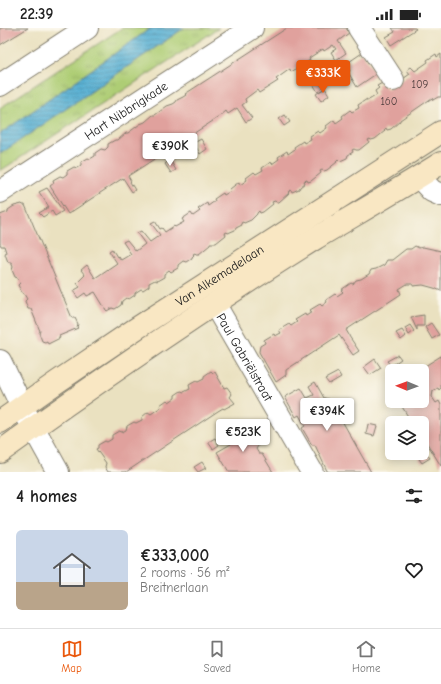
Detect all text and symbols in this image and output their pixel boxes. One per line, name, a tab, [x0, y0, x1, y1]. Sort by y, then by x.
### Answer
text: 22:39	[20, 5, 53, 23]
pin: €333K	[295, 60, 351, 94]
text: €333K	[305, 65, 341, 80]
street label: Hart Nibbrigkade	[81, 77, 170, 143]
house number: 109	[412, 78, 429, 91]
house number: 160	[380, 95, 398, 108]
pin: €390K	[142, 133, 198, 167]
text: €390K	[152, 138, 188, 153]
street label: Van Alkemadelaan	[172, 241, 266, 309]
street label: Paul Gabriëlstraat	[214, 310, 277, 405]
north arrow	[385, 364, 429, 408]
map controls	[385, 364, 429, 460]
pin: €394K	[299, 398, 355, 432]
text: €394K	[309, 403, 345, 418]
button: layers	[385, 416, 429, 460]
pin: €523K	[215, 419, 271, 453]
text: €523K	[225, 424, 261, 439]
icon: filters	[403, 485, 425, 507]
text: 4 homes	[16, 487, 77, 506]
icon: home	[48, 546, 96, 594]
text: €333,000	[140, 546, 209, 565]
icon: heart	[403, 559, 425, 581]
text: 2 rooms · 56 m²	[140, 565, 229, 580]
text: Breitnerlaan	[140, 580, 208, 595]
tab: Map	[61, 638, 83, 675]
tab: Saved	[204, 638, 231, 675]
tab: Home	[352, 638, 380, 675]

